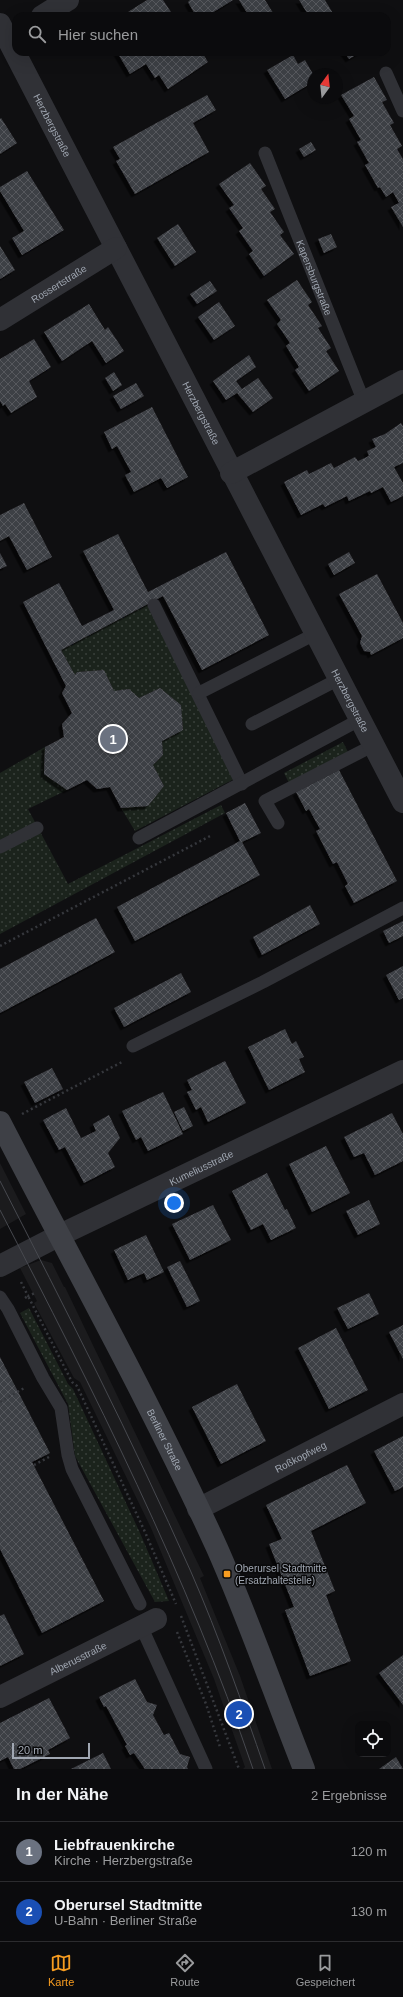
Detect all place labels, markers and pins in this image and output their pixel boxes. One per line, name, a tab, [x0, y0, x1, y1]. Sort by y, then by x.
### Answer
pin: 1	[100, 724, 126, 754]
place label: Oberursel Stadtmitte (Ersatzhaltestelle)	[235, 1563, 327, 1586]
marker: Oberursel Stadtmitte (Ersatzhaltestelle)	[222, 1569, 232, 1579]
pin: 2	[226, 1699, 252, 1729]

